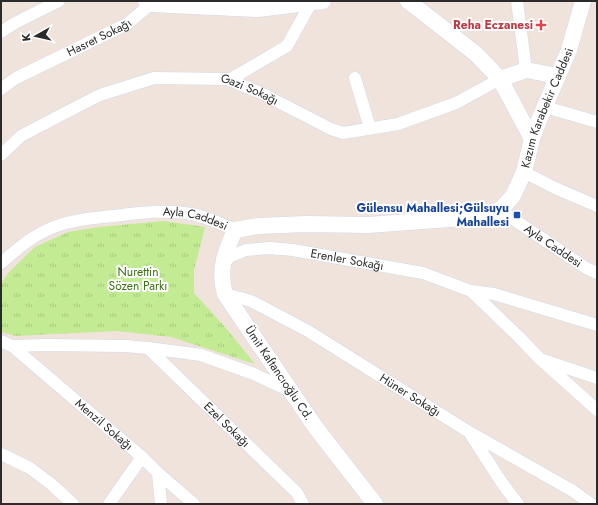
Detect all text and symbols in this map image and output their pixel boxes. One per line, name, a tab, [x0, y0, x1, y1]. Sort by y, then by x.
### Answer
street label: Hasret Sokağı	[64, 15, 136, 61]
north arrow	[16, 16, 56, 56]
place label: Reha Eczanesi	[453, 16, 533, 34]
marker: Reha Eczanesi	[536, 20, 546, 30]
text: K	[18, 32, 35, 42]
street label: Kazım Karabekir Caddesi	[516, 46, 578, 170]
street label: Gazi Sokağı	[221, 70, 282, 110]
place label: Gülensu Mahallesi;Gülsuyu Mahallesi	[357, 199, 509, 231]
street label: Ayla Caddesi	[163, 203, 231, 235]
marker: Gülensu Mahallesi;Gülsuyu Mahallesi	[512, 210, 522, 220]
street label: Ayla Caddesi	[520, 220, 586, 272]
street label: Erenler Sokağı	[309, 244, 385, 275]
park label: Nurettin Sözen Parkı	[109, 263, 167, 295]
street label: Ümit Kaftancıoğlu Cd.	[241, 322, 317, 424]
street label: Hüner Sokağı	[376, 369, 444, 421]
street label: Menzil Sokağı	[71, 395, 137, 455]
street label: Ezel Sokağı	[200, 398, 254, 452]

